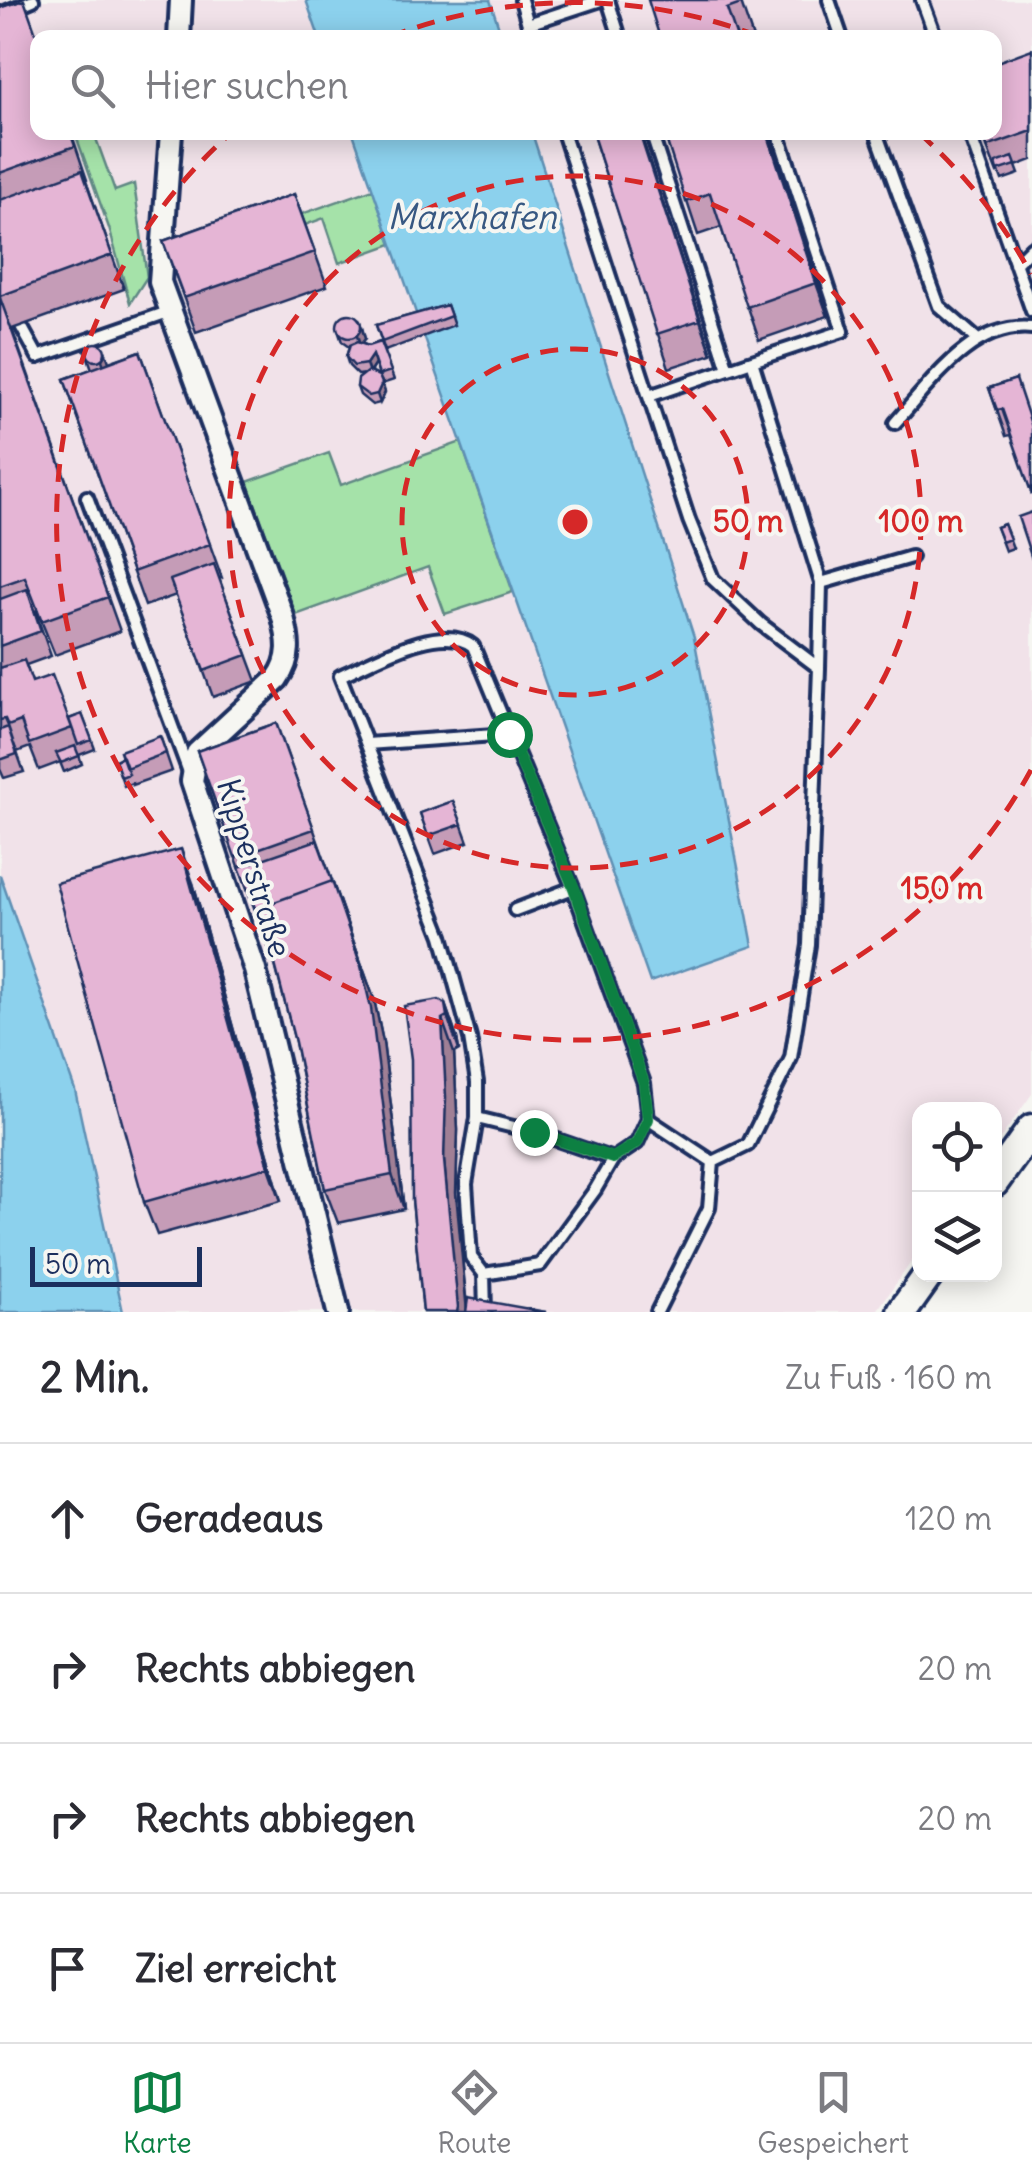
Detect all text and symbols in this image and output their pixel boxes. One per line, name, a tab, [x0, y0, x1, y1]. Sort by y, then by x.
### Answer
search box	[30, 30, 1002, 140]
icon: search	[65, 58, 120, 113]
text: Hier suchen	[145, 62, 349, 109]
water label: Marxhafen	[387, 194, 557, 238]
text: 50 m	[713, 502, 783, 540]
text: 100 m	[879, 502, 963, 540]
centre of rings	[557, 504, 593, 540]
route start	[487, 712, 533, 758]
street label: Kipperstraße	[208, 774, 301, 962]
text: 150 m	[901, 869, 983, 907]
map controls	[912, 1102, 1002, 1282]
button: locate	[912, 1102, 1002, 1192]
route end	[512, 1110, 558, 1156]
button: layers	[912, 1192, 1002, 1282]
scale bar	[30, 1242, 202, 1286]
text: 50 m	[45, 1246, 111, 1282]
text: 2 Min.	[40, 1351, 149, 1403]
text: Zu Fuß · 160 m	[785, 1357, 992, 1398]
icon: ahead	[40, 1491, 95, 1546]
text: Geradeaus	[135, 1495, 323, 1542]
text: 120 m	[905, 1498, 992, 1539]
icon: right	[40, 1641, 95, 1696]
text: Rechts abbiegen	[135, 1645, 415, 1692]
text: 20 m	[918, 1648, 992, 1689]
icon: right	[40, 1791, 95, 1846]
text: Rechts abbiegen	[135, 1795, 415, 1842]
text: 20 m	[918, 1798, 992, 1839]
icon: arrive	[40, 1941, 95, 1996]
text: Ziel erreicht	[135, 1945, 336, 1992]
tab: Karte	[123, 2065, 192, 2161]
tab: Route	[438, 2065, 511, 2161]
tab: Gespeichert	[757, 2065, 909, 2161]

